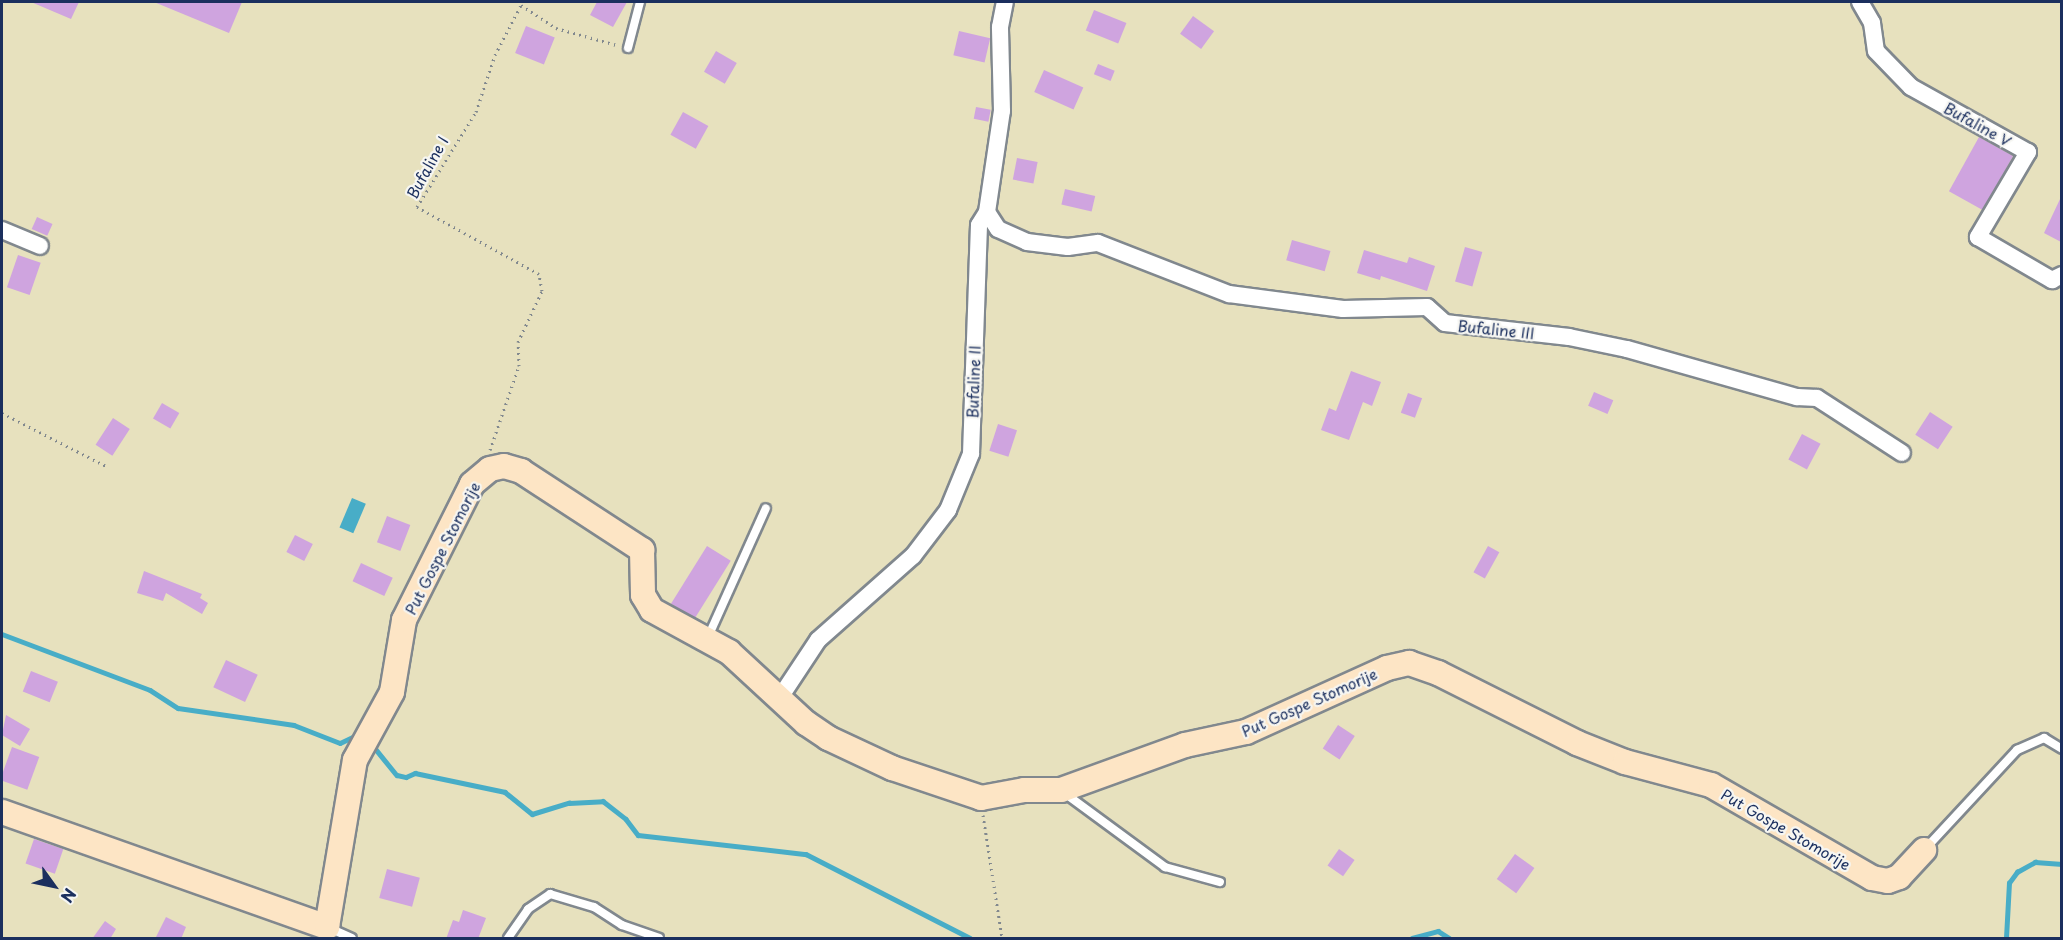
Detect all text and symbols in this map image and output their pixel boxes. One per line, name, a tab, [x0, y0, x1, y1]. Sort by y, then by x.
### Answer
street label: Bufaline V	[1941, 98, 2015, 150]
street label: Bufaline I	[402, 133, 452, 201]
street label: Bufaline III	[1456, 316, 1536, 342]
street label: Bufaline II	[963, 345, 983, 419]
street label: Put Gospe Stomorije	[401, 479, 483, 617]
street label: Put Gospe Stomorije	[1238, 664, 1380, 740]
street label: Put Gospe Stomorije	[1718, 785, 1854, 873]
north arrow	[24, 856, 84, 916]
text: N	[56, 884, 83, 908]

